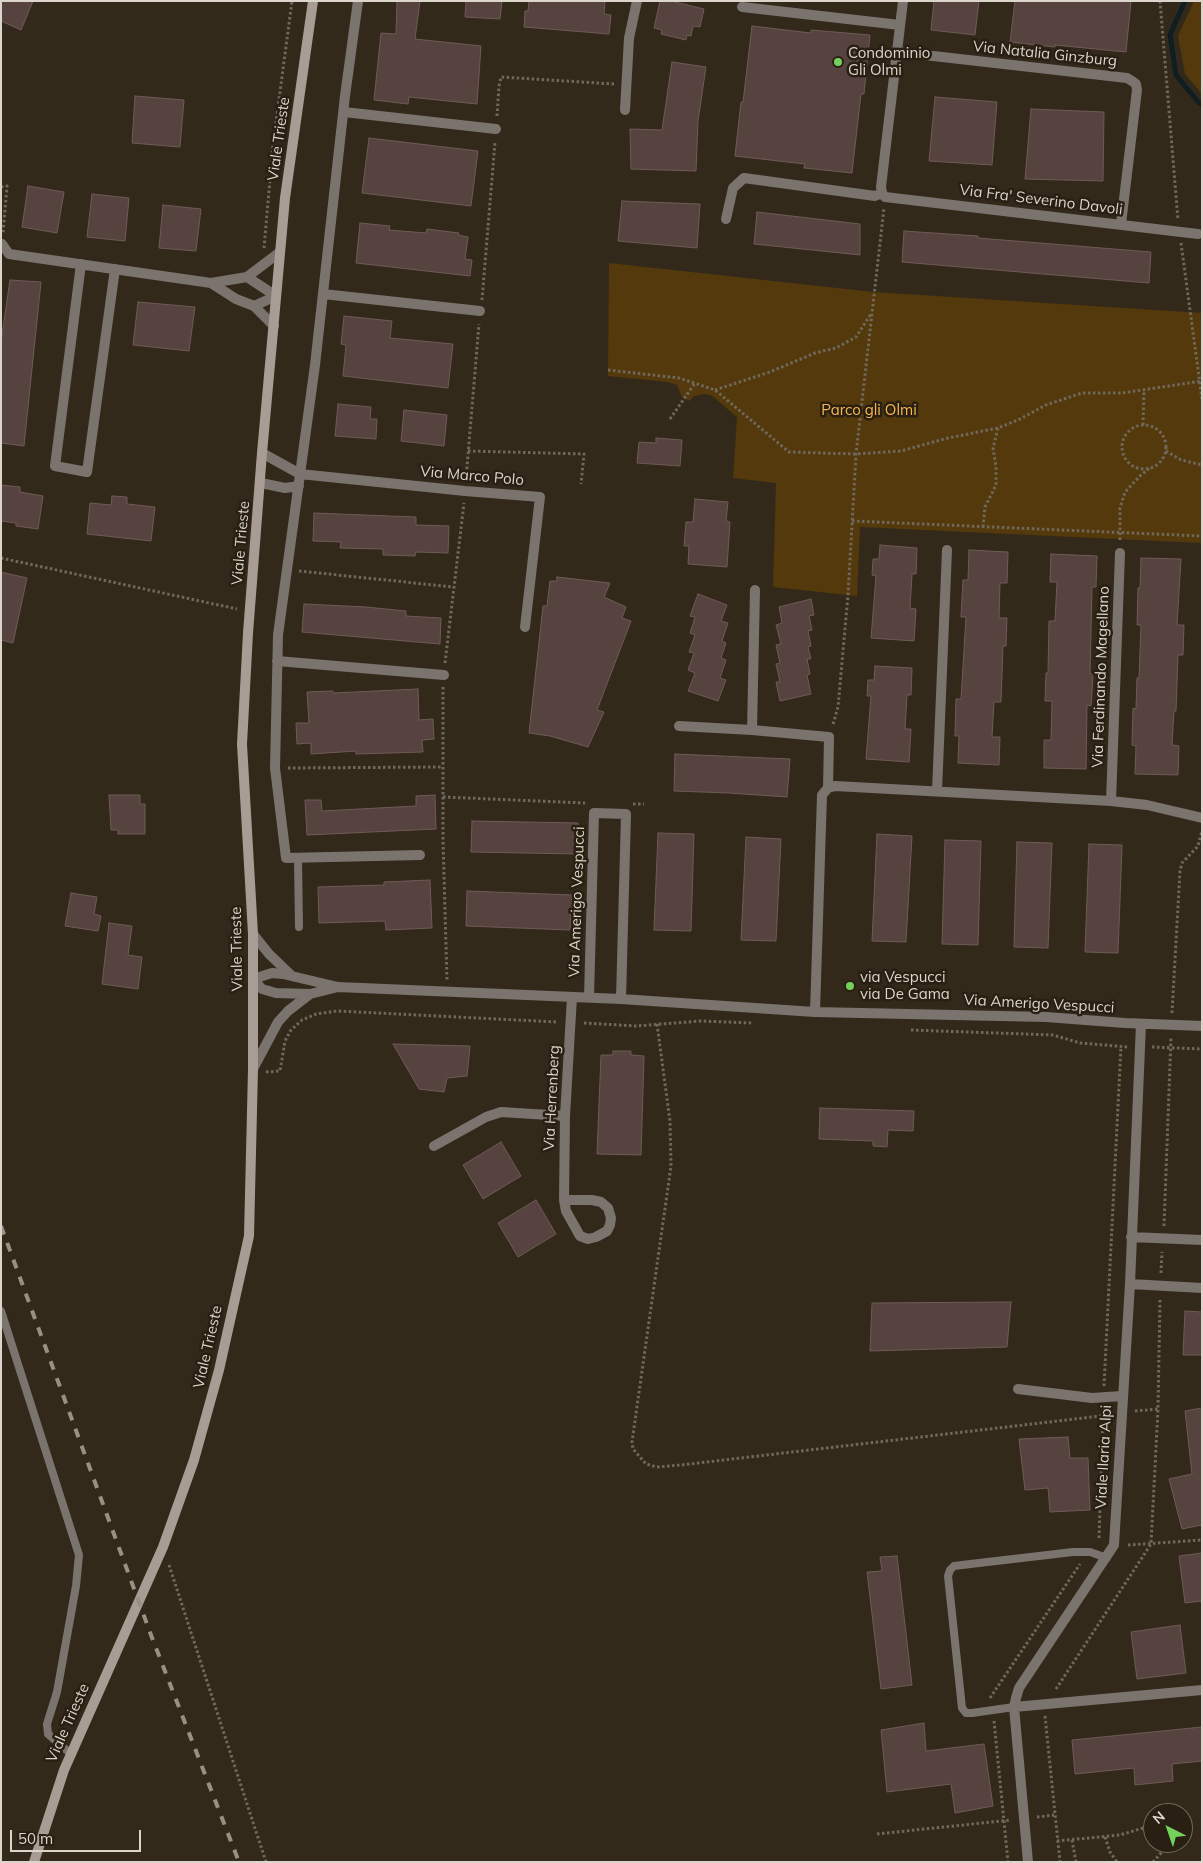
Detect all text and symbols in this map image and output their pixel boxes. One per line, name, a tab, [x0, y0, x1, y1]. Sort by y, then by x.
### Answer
street label: Via Natalia Ginzburg	[972, 37, 1118, 71]
place label: Condominio Gli Olmi	[848, 44, 930, 79]
marker: Condominio Gli Olmi	[832, 56, 844, 68]
street label: Viale Trieste	[264, 96, 294, 182]
street label: Via Fra' Severino Davoli	[958, 181, 1124, 219]
park label: Parco gli Olmi	[821, 401, 917, 419]
street label: Via Marco Polo	[419, 462, 525, 490]
street label: Viale Trieste	[228, 500, 254, 586]
street label: Via Ferdinando Magellano	[1089, 586, 1113, 768]
street label: Via Amerigo Vespucci	[565, 826, 589, 978]
street label: Viale Trieste	[227, 907, 247, 991]
place label: via Vespucci via De Gama	[860, 968, 950, 1003]
marker: via Vespucci via De Gama	[844, 980, 856, 992]
street label: Via Amerigo Vespucci	[963, 991, 1115, 1017]
street label: Via Herrenberg	[540, 1045, 564, 1151]
street label: Viale Trieste	[190, 1304, 226, 1390]
street label: Viale Ilaria Alpi	[1092, 1404, 1116, 1510]
street label: Viale Trieste	[43, 1681, 93, 1765]
north arrow	[1143, 1803, 1193, 1853]
text: N	[1149, 1807, 1169, 1828]
scale bar	[12, 1820, 144, 1852]
text: 50 m	[18, 1829, 53, 1848]

